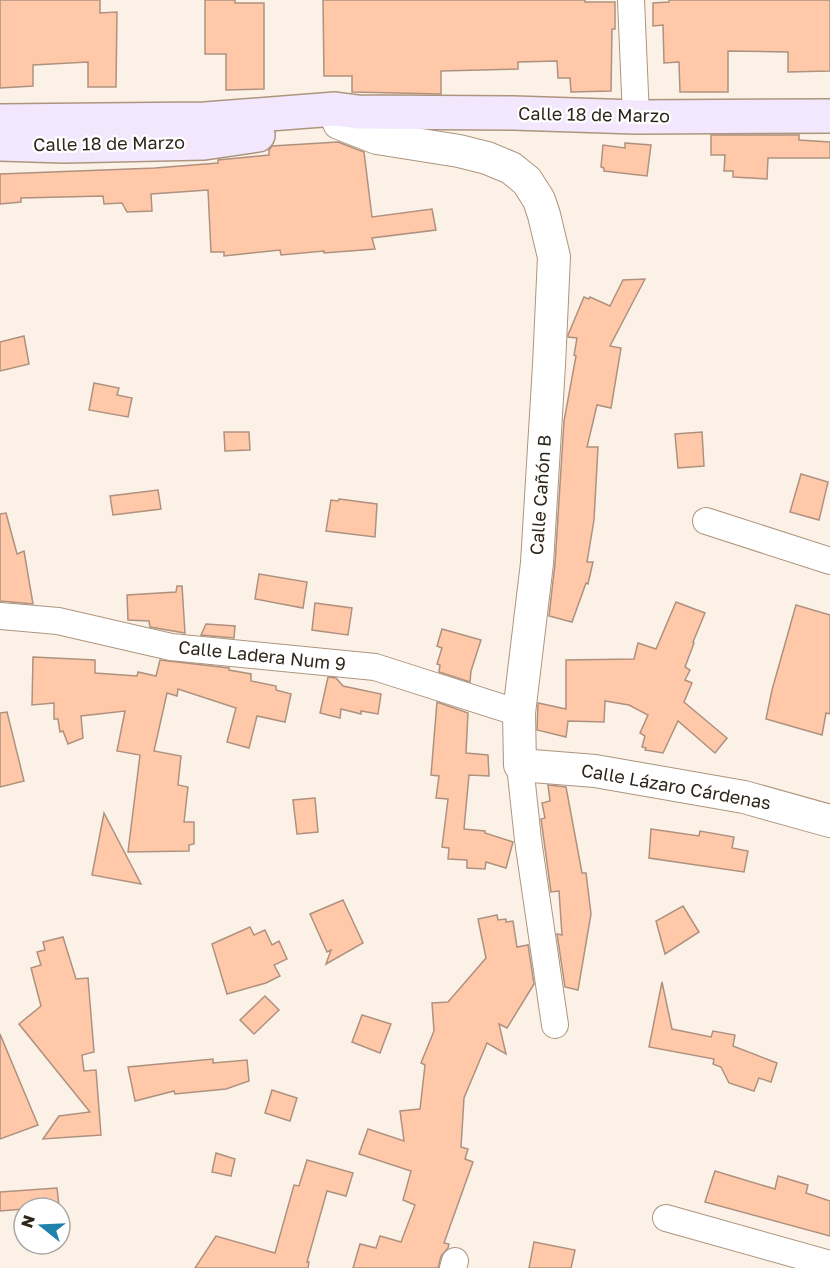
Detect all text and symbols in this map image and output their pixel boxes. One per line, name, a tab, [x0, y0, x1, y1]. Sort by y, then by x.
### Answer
street label: Calle 18 de Marzo	[518, 102, 670, 126]
street label: Calle 18 de Marzo	[33, 131, 185, 155]
street label: Calle Cañón B	[525, 434, 555, 556]
street label: Calle Ladera Num 9	[177, 635, 347, 675]
street label: Calle Lázaro Cárdenas	[580, 758, 773, 814]
north arrow	[12, 1196, 72, 1256]
text: N	[16, 1212, 39, 1230]

